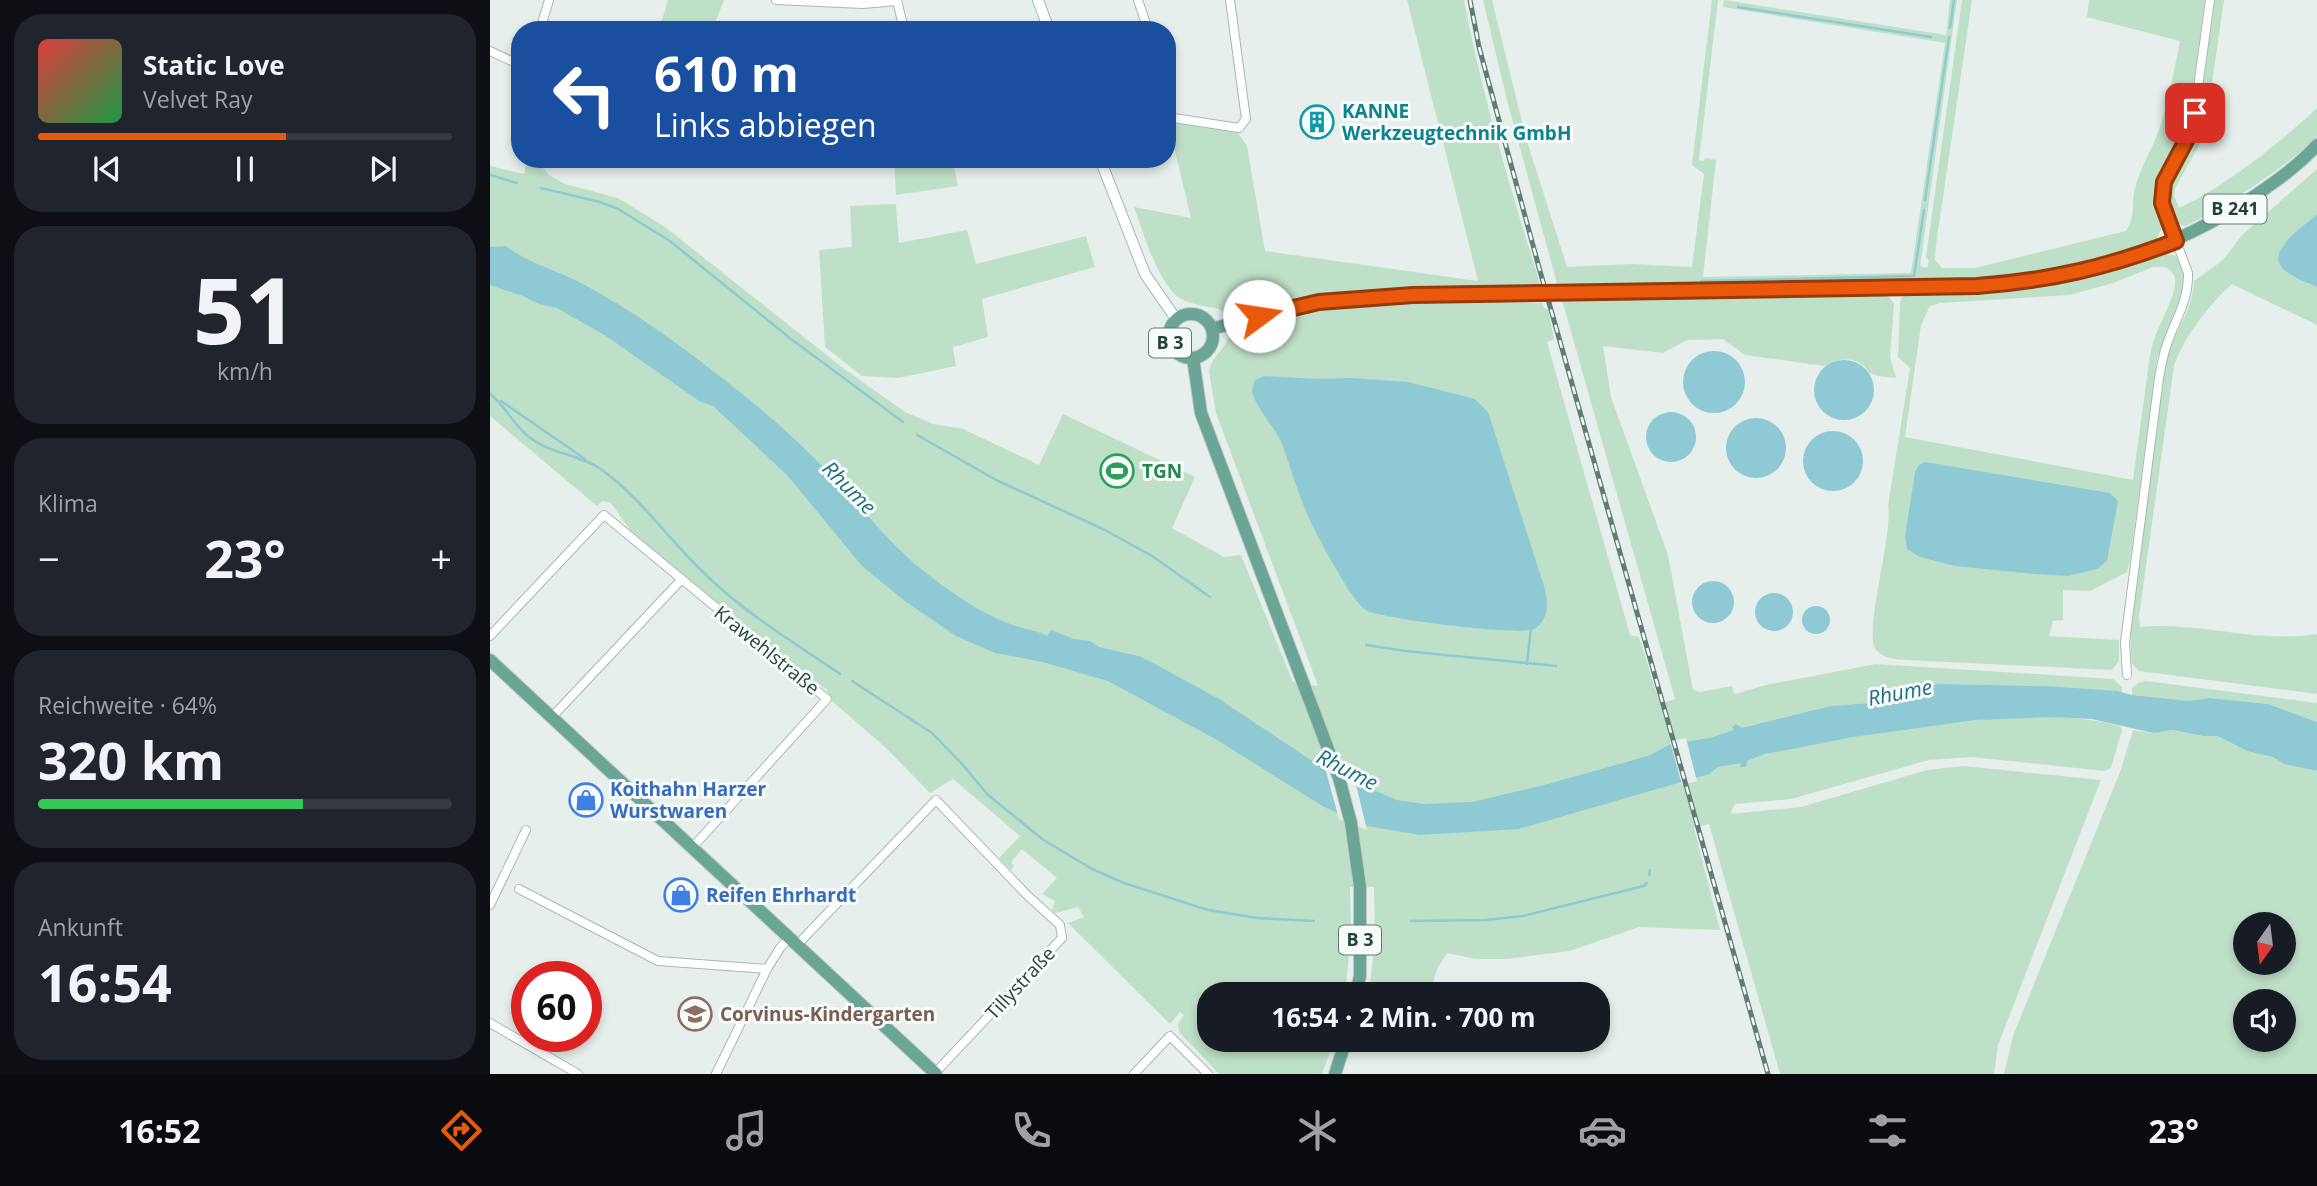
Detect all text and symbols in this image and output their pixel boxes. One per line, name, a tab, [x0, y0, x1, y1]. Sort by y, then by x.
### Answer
text: 610 m	[654, 40, 799, 106]
text: Static Love	[143, 47, 285, 83]
icon: left	[539, 49, 630, 140]
text: Velvet Ray	[143, 83, 253, 115]
pin	[2165, 83, 2225, 143]
icon: arrive	[2176, 94, 2214, 132]
place label: KANNE Werkzeugtechnik GmbH	[1342, 98, 1571, 146]
text: Links abbiegen	[654, 103, 877, 146]
building icon: KANNE Werkzeugtechnik GmbH	[1298, 103, 1336, 141]
icon: previous	[88, 150, 126, 188]
icon: pause	[226, 150, 264, 188]
icon: next	[364, 150, 402, 188]
road number: B 241	[2204, 194, 2266, 224]
text: 51	[193, 247, 297, 371]
position arrow	[1222, 279, 1296, 353]
road number: B 3	[1149, 328, 1191, 358]
text: km/h	[217, 355, 273, 387]
sports icon: TGN	[1098, 452, 1136, 490]
water label: Rhume	[817, 454, 883, 520]
place label: TGN	[1142, 458, 1182, 484]
text: Klima	[38, 487, 98, 519]
text: 23°	[204, 522, 286, 593]
text: −	[38, 532, 60, 584]
text: +	[430, 532, 452, 584]
street label: Krawehlstraße	[709, 599, 825, 701]
water label: Rhume	[1865, 672, 1934, 712]
text: Reichweite · 64%	[38, 689, 217, 721]
text: 320 km	[38, 724, 224, 795]
water label: Rhume	[1312, 742, 1383, 796]
place label: Koithahn Harzer Wurstwaren	[610, 776, 766, 824]
shop icon: Koithahn Harzer Wurstwaren	[567, 781, 605, 819]
shop icon: Reifen Ehrhardt	[662, 876, 700, 914]
place label: Reifen Ehrhardt	[706, 882, 856, 908]
text: Ankunft	[38, 911, 123, 943]
north arrow	[2233, 912, 2296, 975]
map controls	[2233, 912, 2296, 1052]
road number: B 3	[1339, 925, 1381, 954]
street label: Tillystraße	[979, 941, 1061, 1025]
text: 16:54	[38, 946, 172, 1017]
speed limit sign: 60	[511, 961, 602, 1052]
button: sound	[2233, 989, 2296, 1052]
school or university icon: Corvinus-Kindergarten	[676, 995, 714, 1033]
text: 16:54 · 2 Min. · 700 m	[1271, 999, 1536, 1035]
place label: Corvinus-Kindergarten	[720, 1001, 935, 1027]
icon: directions	[437, 1106, 486, 1155]
icon: music	[722, 1106, 771, 1155]
icon: phone	[1007, 1106, 1056, 1155]
icon: climate	[1293, 1106, 1342, 1155]
icon: car	[1578, 1106, 1627, 1155]
icon: filters	[1863, 1106, 1912, 1155]
text: 16:52	[118, 1109, 200, 1152]
text: 23°	[2149, 1109, 2199, 1152]

